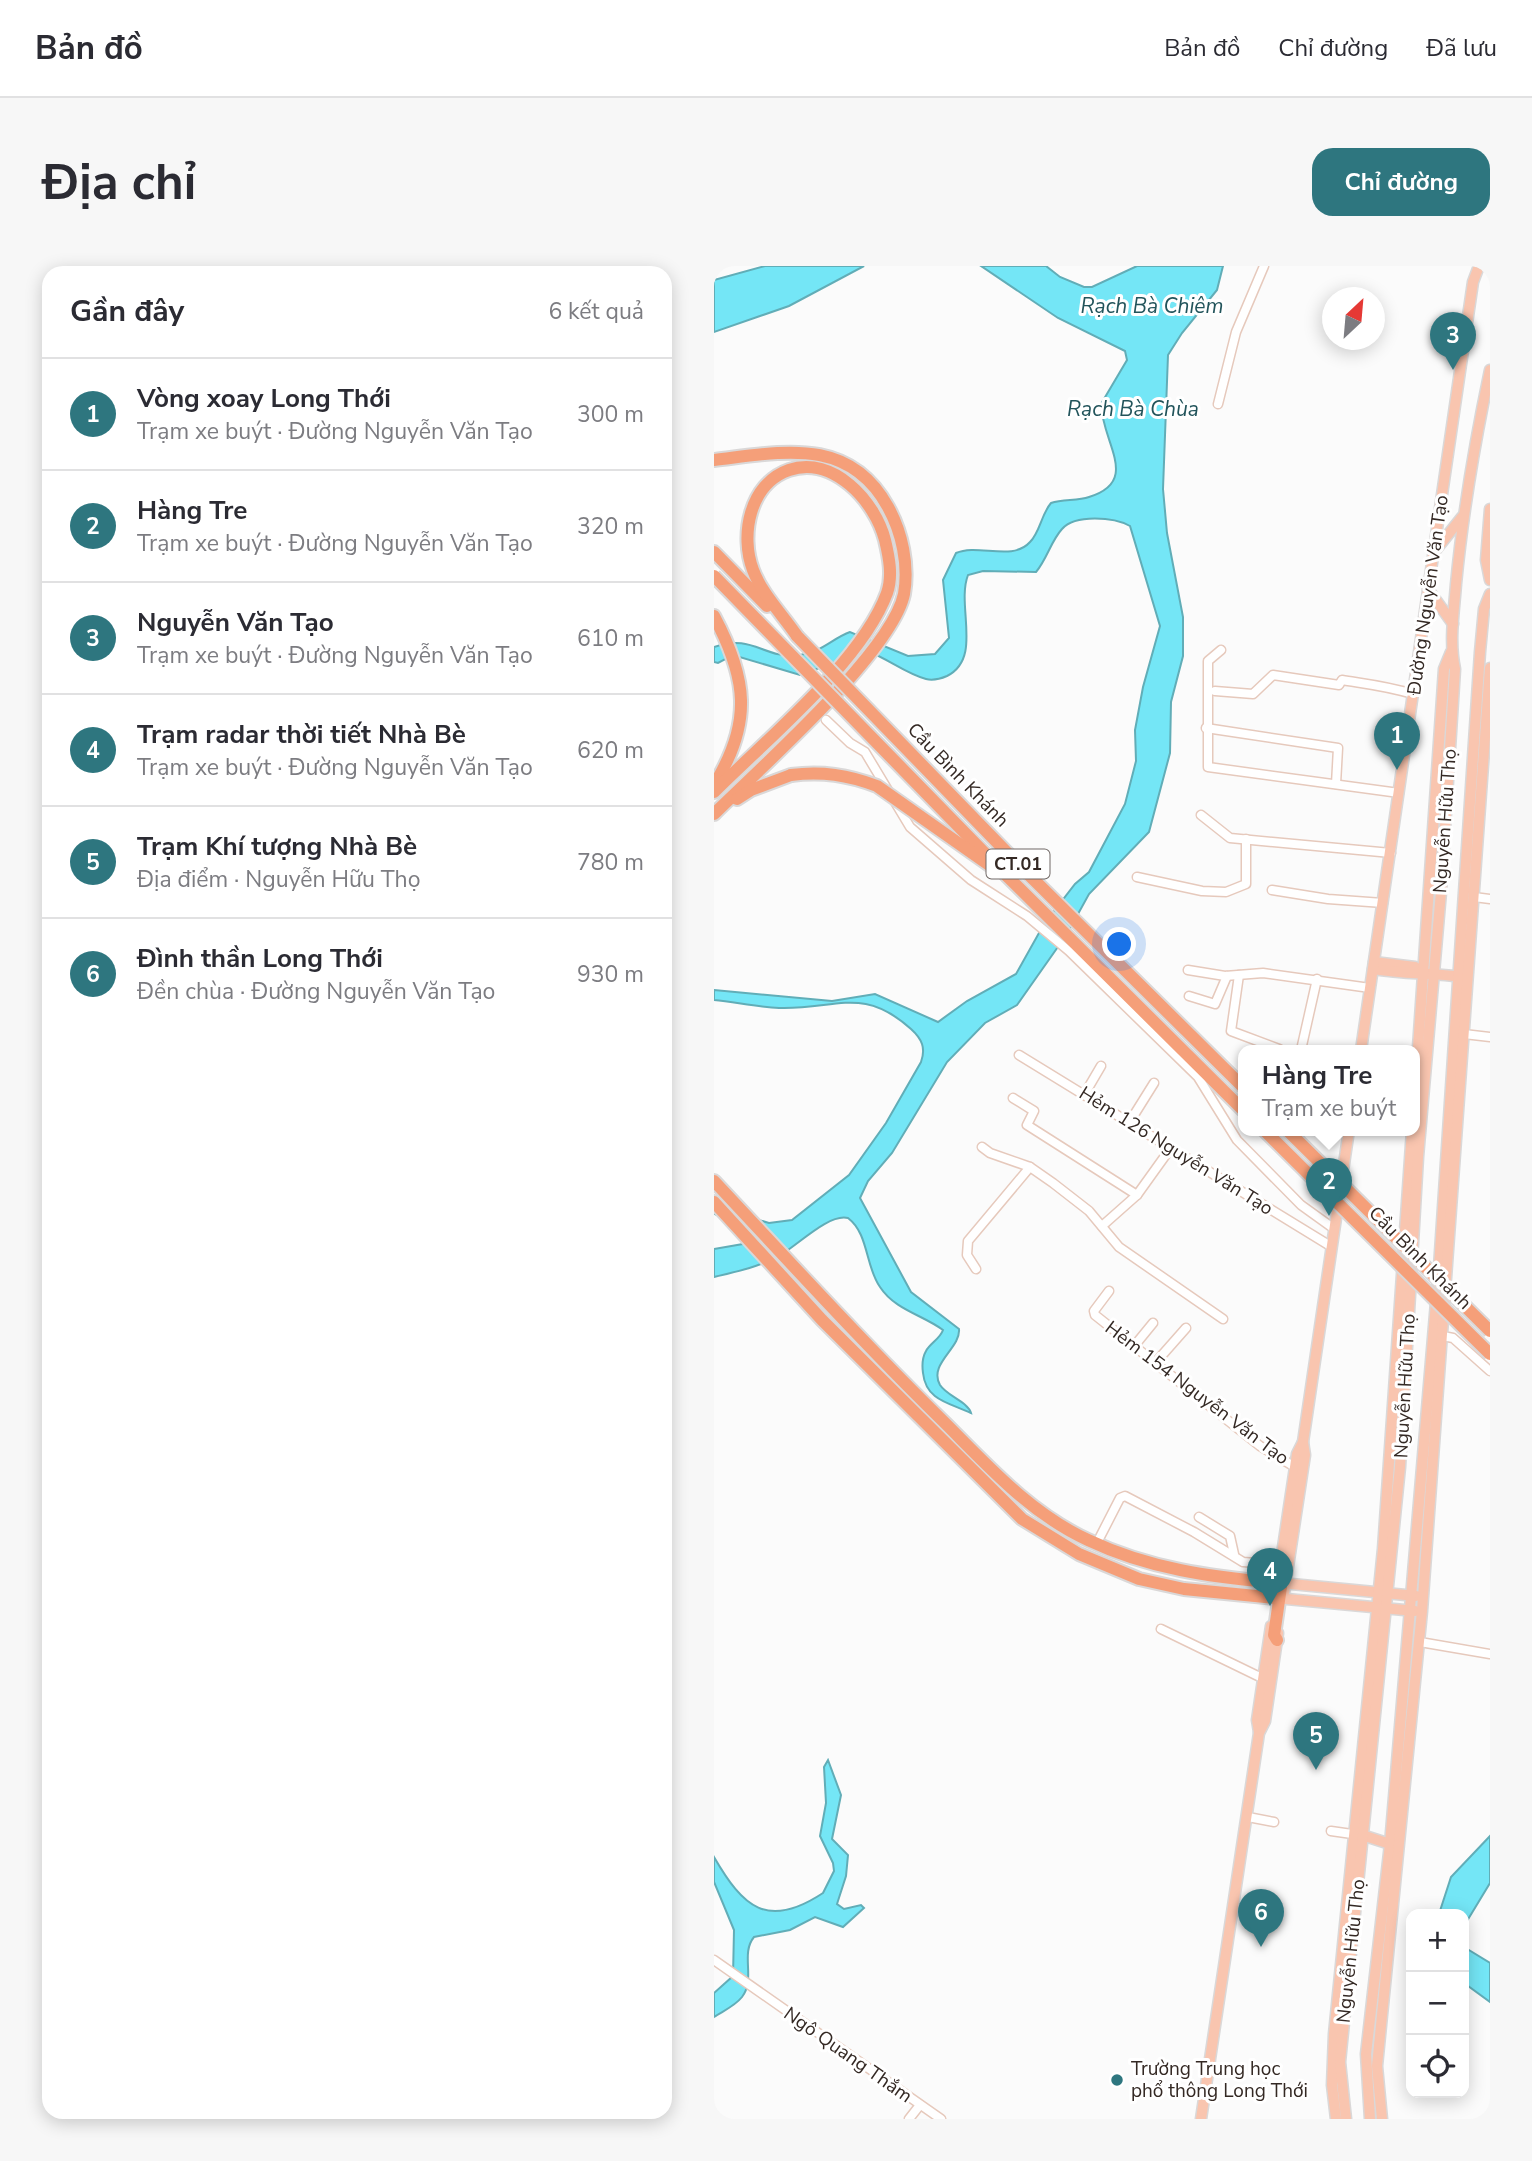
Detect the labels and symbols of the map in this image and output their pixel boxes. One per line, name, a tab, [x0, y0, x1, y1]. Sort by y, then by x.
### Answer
north arrow	[1322, 287, 1385, 350]
water label: Rạch Bà Chiêm	[1081, 292, 1224, 320]
pin: 3	[1430, 312, 1476, 370]
water label: Rạch Bà Chùa	[1067, 395, 1199, 423]
street label: Đường Nguyễn Văn Tạo	[1401, 493, 1455, 698]
pin: 1	[1374, 712, 1420, 770]
street label: Cầu Bình Khánh	[901, 717, 1015, 833]
street label: Nguyễn Hữu Thọ	[1427, 748, 1463, 894]
road number: CT.01	[986, 850, 1050, 878]
your location	[1102, 927, 1136, 961]
street label: Hẻm 126 Nguyễn Văn Tạo	[1074, 1081, 1278, 1221]
pin: 2	[1306, 1158, 1352, 1216]
street label: Cầu Bình Khánh	[1363, 1201, 1477, 1315]
street label: Nguyễn Hữu Thọ	[1388, 1313, 1422, 1459]
street label: Hẻm 154 Nguyễn Văn Tạo	[1100, 1315, 1294, 1471]
pin: 4	[1247, 1548, 1293, 1606]
pin: 5	[1293, 1712, 1339, 1770]
street label: Nguyễn Hữu Thọ	[1331, 1878, 1371, 2024]
pin: 6	[1238, 1889, 1284, 1947]
street label: Ngô Quang Thắm	[779, 2001, 917, 2109]
place label: Trường Trung học phổ thông Long Thới	[1131, 2056, 1308, 2104]
marker: Trường Trung học phổ thông Long Thới	[1109, 2072, 1125, 2088]

